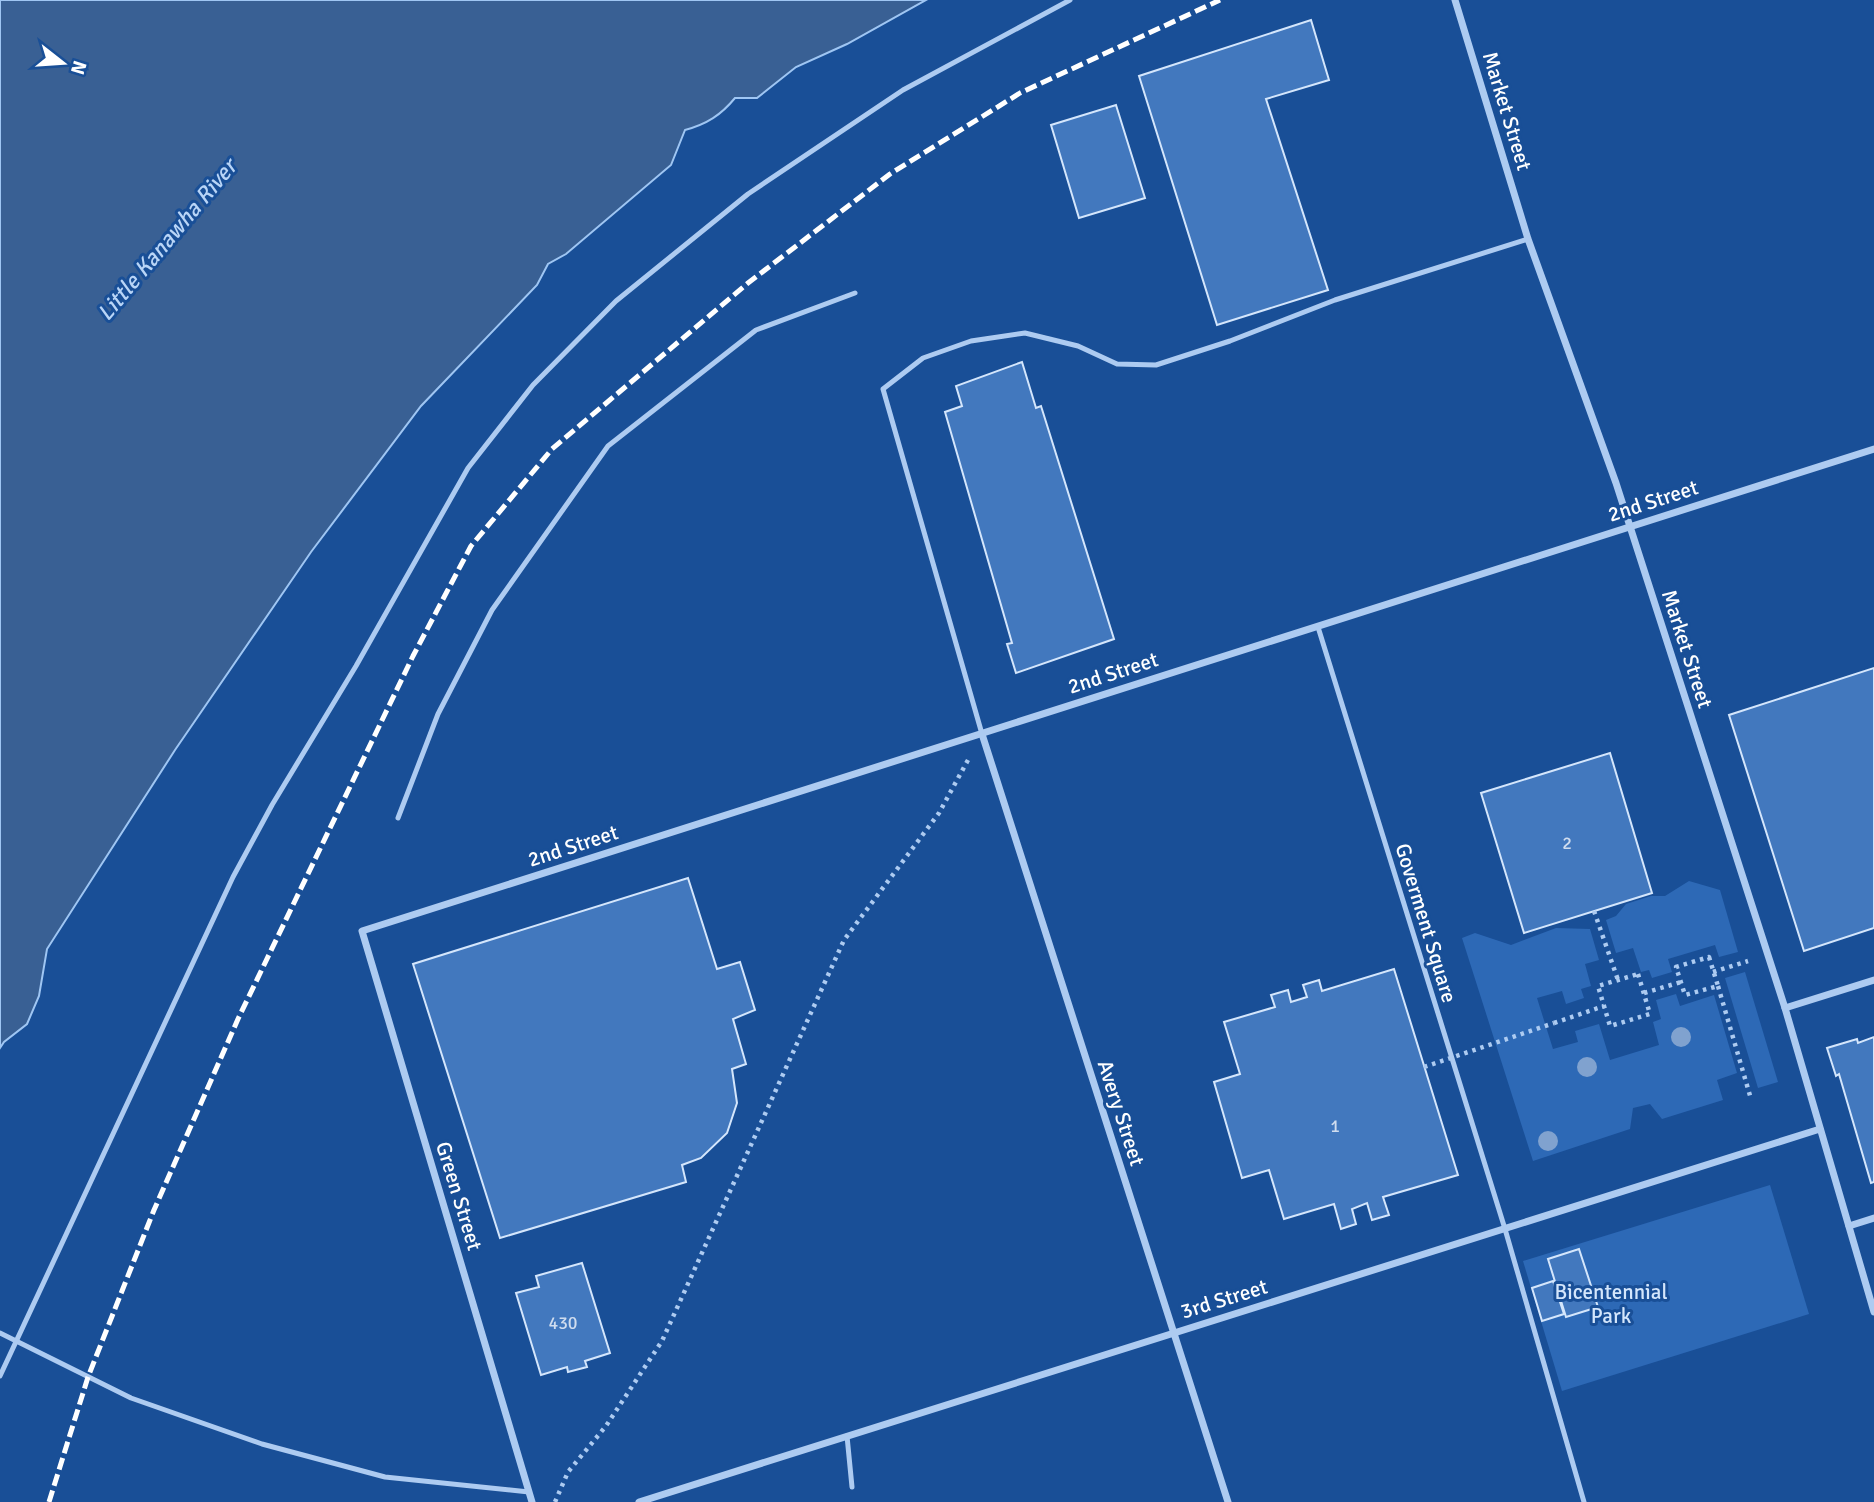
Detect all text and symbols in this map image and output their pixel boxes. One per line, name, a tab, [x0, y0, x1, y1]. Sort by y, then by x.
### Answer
north arrow	[28, 28, 98, 98]
street label: Market Street	[1477, 49, 1537, 173]
text: N	[65, 58, 92, 78]
water label: Little Kanawha River	[91, 151, 245, 327]
street label: 2nd Street	[1605, 474, 1701, 528]
street label: Market Street	[1656, 587, 1718, 711]
street label: 2nd Street	[1065, 646, 1161, 700]
street label: 2nd Street	[525, 819, 621, 873]
house number: 2	[1562, 832, 1572, 854]
street label: Goverment Square	[1389, 840, 1463, 1006]
street label: Avery Street	[1092, 1057, 1150, 1169]
house number: 1	[1330, 1115, 1340, 1137]
street label: Green Street	[430, 1138, 488, 1254]
street label: 3rd Street	[1177, 1274, 1271, 1324]
park label: Bicentennial Park	[1554, 1279, 1668, 1329]
house number: 430	[548, 1312, 578, 1334]

